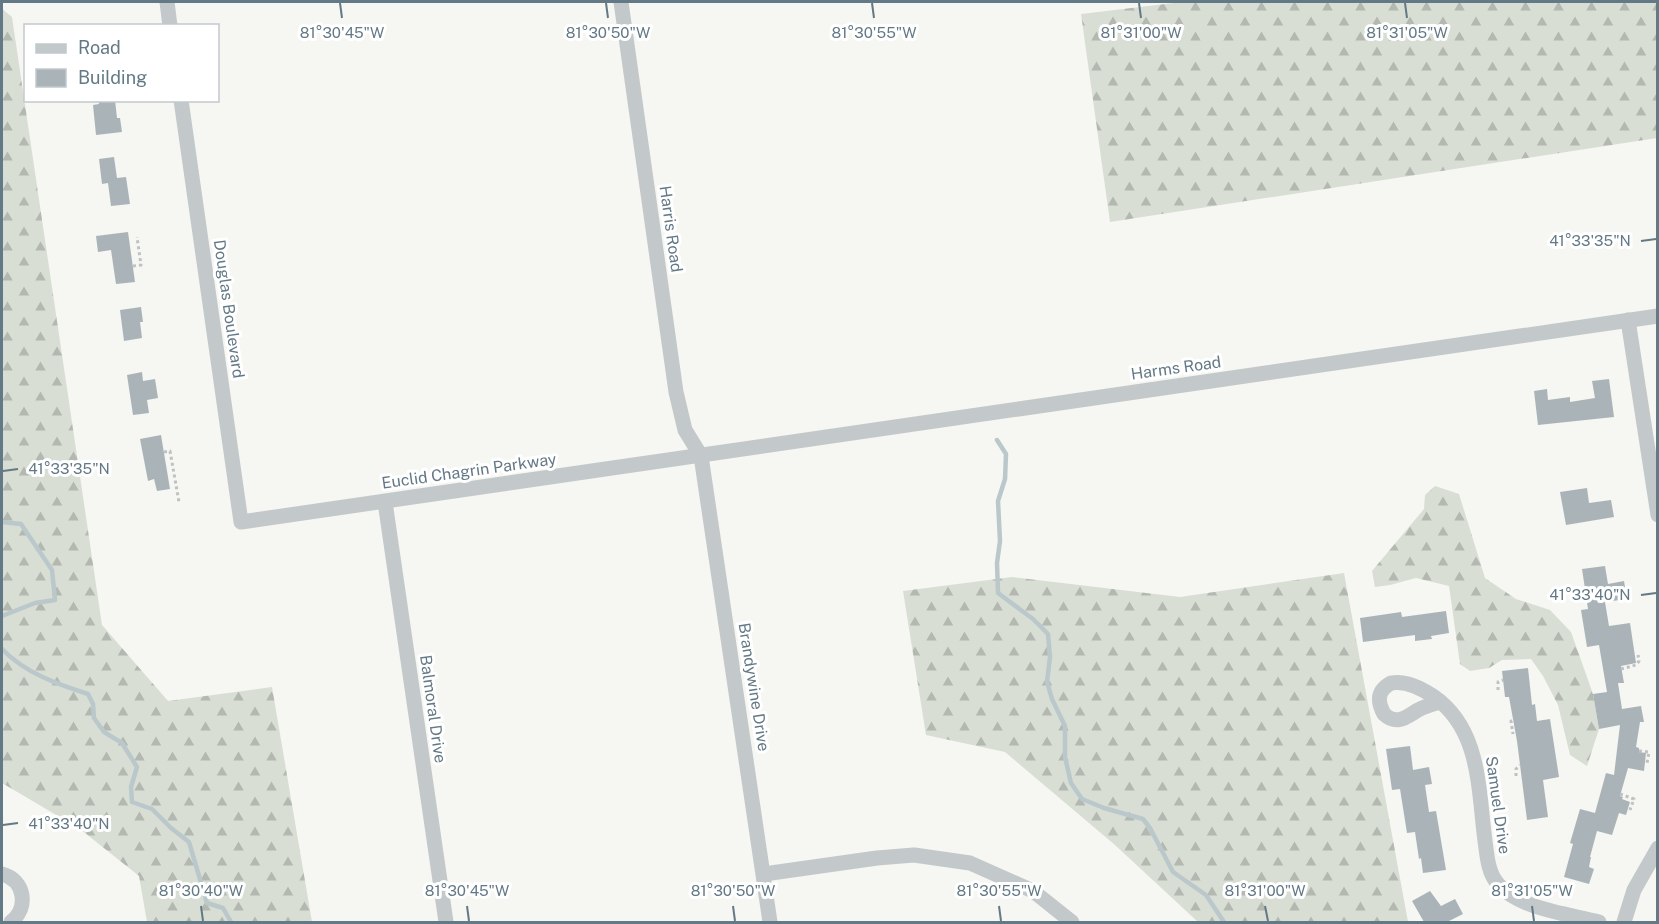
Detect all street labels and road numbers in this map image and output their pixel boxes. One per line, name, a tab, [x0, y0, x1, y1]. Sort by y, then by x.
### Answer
street label: Harris Road	[656, 184, 686, 274]
street label: Douglas Boulevard	[210, 238, 248, 380]
street label: Harms Road	[1130, 352, 1222, 384]
street label: Euclid Chagrin Parkway	[380, 449, 558, 493]
street label: Brandywine Drive	[734, 621, 774, 753]
street label: Balmoral Drive	[416, 654, 450, 764]
street label: Samuel Drive	[1482, 755, 1514, 855]

